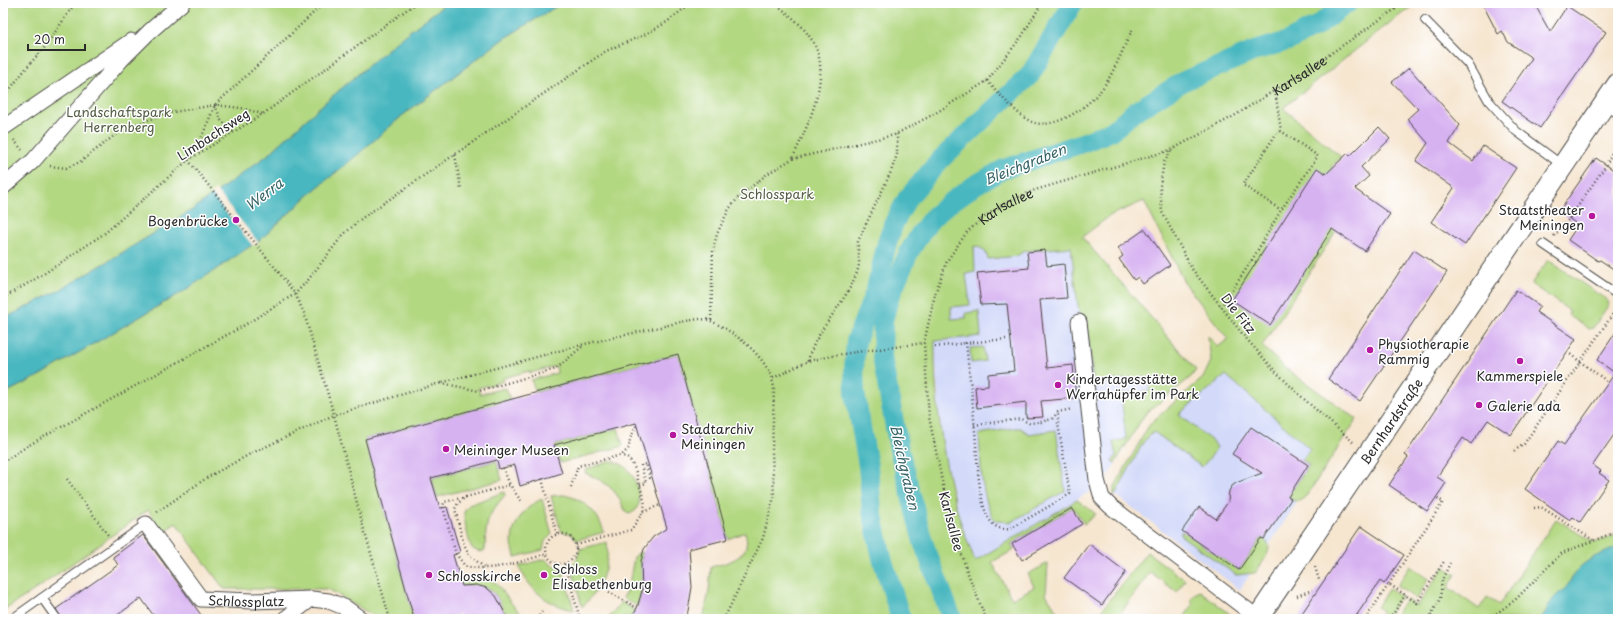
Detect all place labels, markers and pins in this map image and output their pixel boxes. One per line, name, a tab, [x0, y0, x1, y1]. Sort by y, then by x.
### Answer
place label: Staatstheater Meiningen	[1499, 200, 1585, 234]
place label: Bogenbrücke	[148, 211, 228, 230]
marker: Staatstheater Meiningen	[1587, 211, 1597, 221]
marker: Bogenbrücke	[231, 215, 241, 225]
place label: Physiotherapie Rammig	[1378, 334, 1469, 368]
marker: Physiotherapie Rammig	[1365, 345, 1375, 355]
marker: Kammerspiele	[1515, 356, 1525, 366]
place label: Kammerspiele	[1477, 366, 1563, 385]
place label: Kindertagesstätte Werrahüpfer im Park	[1066, 369, 1199, 403]
marker: Kindertagesstätte Werrahüpfer im Park	[1053, 380, 1063, 390]
place label: Galerie ada	[1487, 396, 1561, 415]
marker: Galerie ada	[1474, 400, 1484, 410]
place label: Stadtarchiv Meiningen	[681, 419, 754, 453]
marker: Stadtarchiv Meiningen	[668, 430, 678, 440]
place label: Meininger Museen	[454, 440, 569, 459]
marker: Meininger Museen	[441, 444, 451, 454]
place label: Schloss Elisabethenburg	[552, 559, 652, 593]
place label: Schlosskirche	[437, 566, 521, 585]
marker: Schlosskirche	[424, 570, 434, 580]
marker: Schloss Elisabethenburg	[539, 570, 549, 580]

